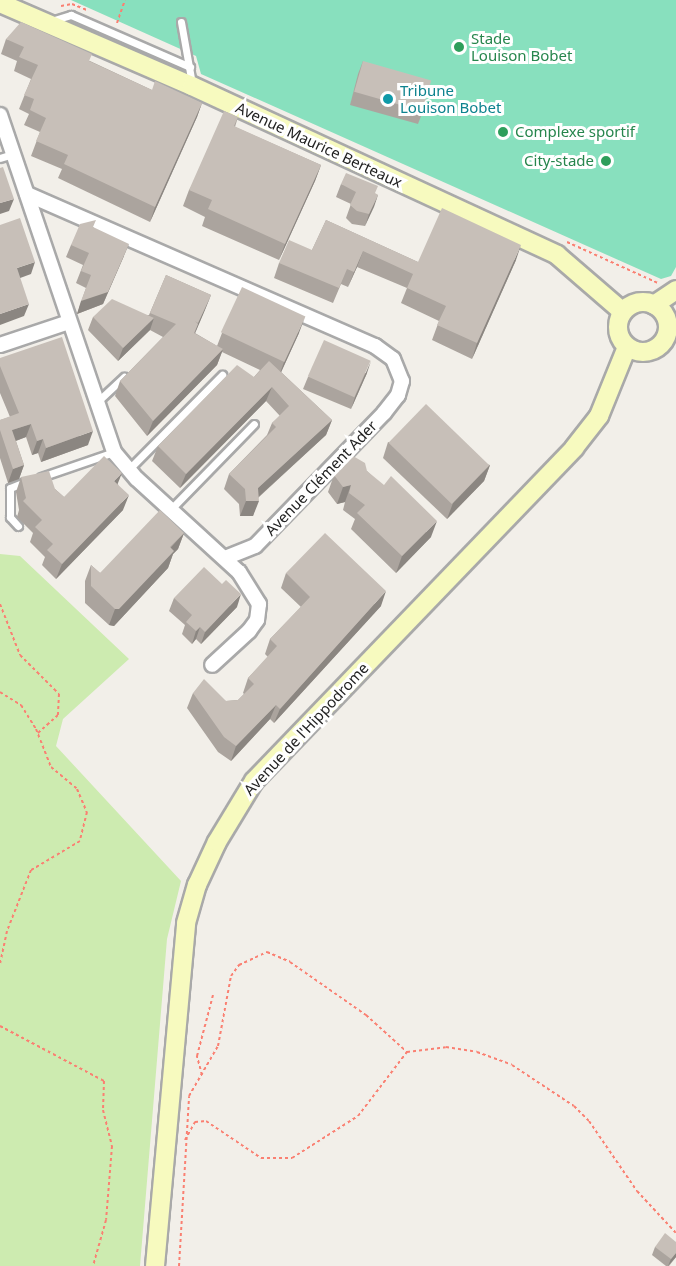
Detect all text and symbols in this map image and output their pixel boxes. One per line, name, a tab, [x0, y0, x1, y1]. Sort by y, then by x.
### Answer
place label: Stade Louison Bobet	[471, 29, 572, 64]
marker: Stade Louison Bobet	[452, 40, 466, 54]
place label: Tribune Louison Bobet	[400, 81, 501, 116]
marker: Tribune Louison Bobet	[381, 92, 395, 106]
street label: Avenue Maurice Berteaux	[233, 99, 405, 191]
place label: Complexe sportif	[515, 123, 635, 141]
marker: Complexe sportif	[496, 125, 510, 139]
place label: City-stade	[524, 152, 594, 170]
marker: City-stade	[599, 154, 613, 168]
street label: Avenue Clément Ader	[261, 417, 381, 539]
street label: Avenue de l'Hippodrome	[240, 659, 372, 799]

